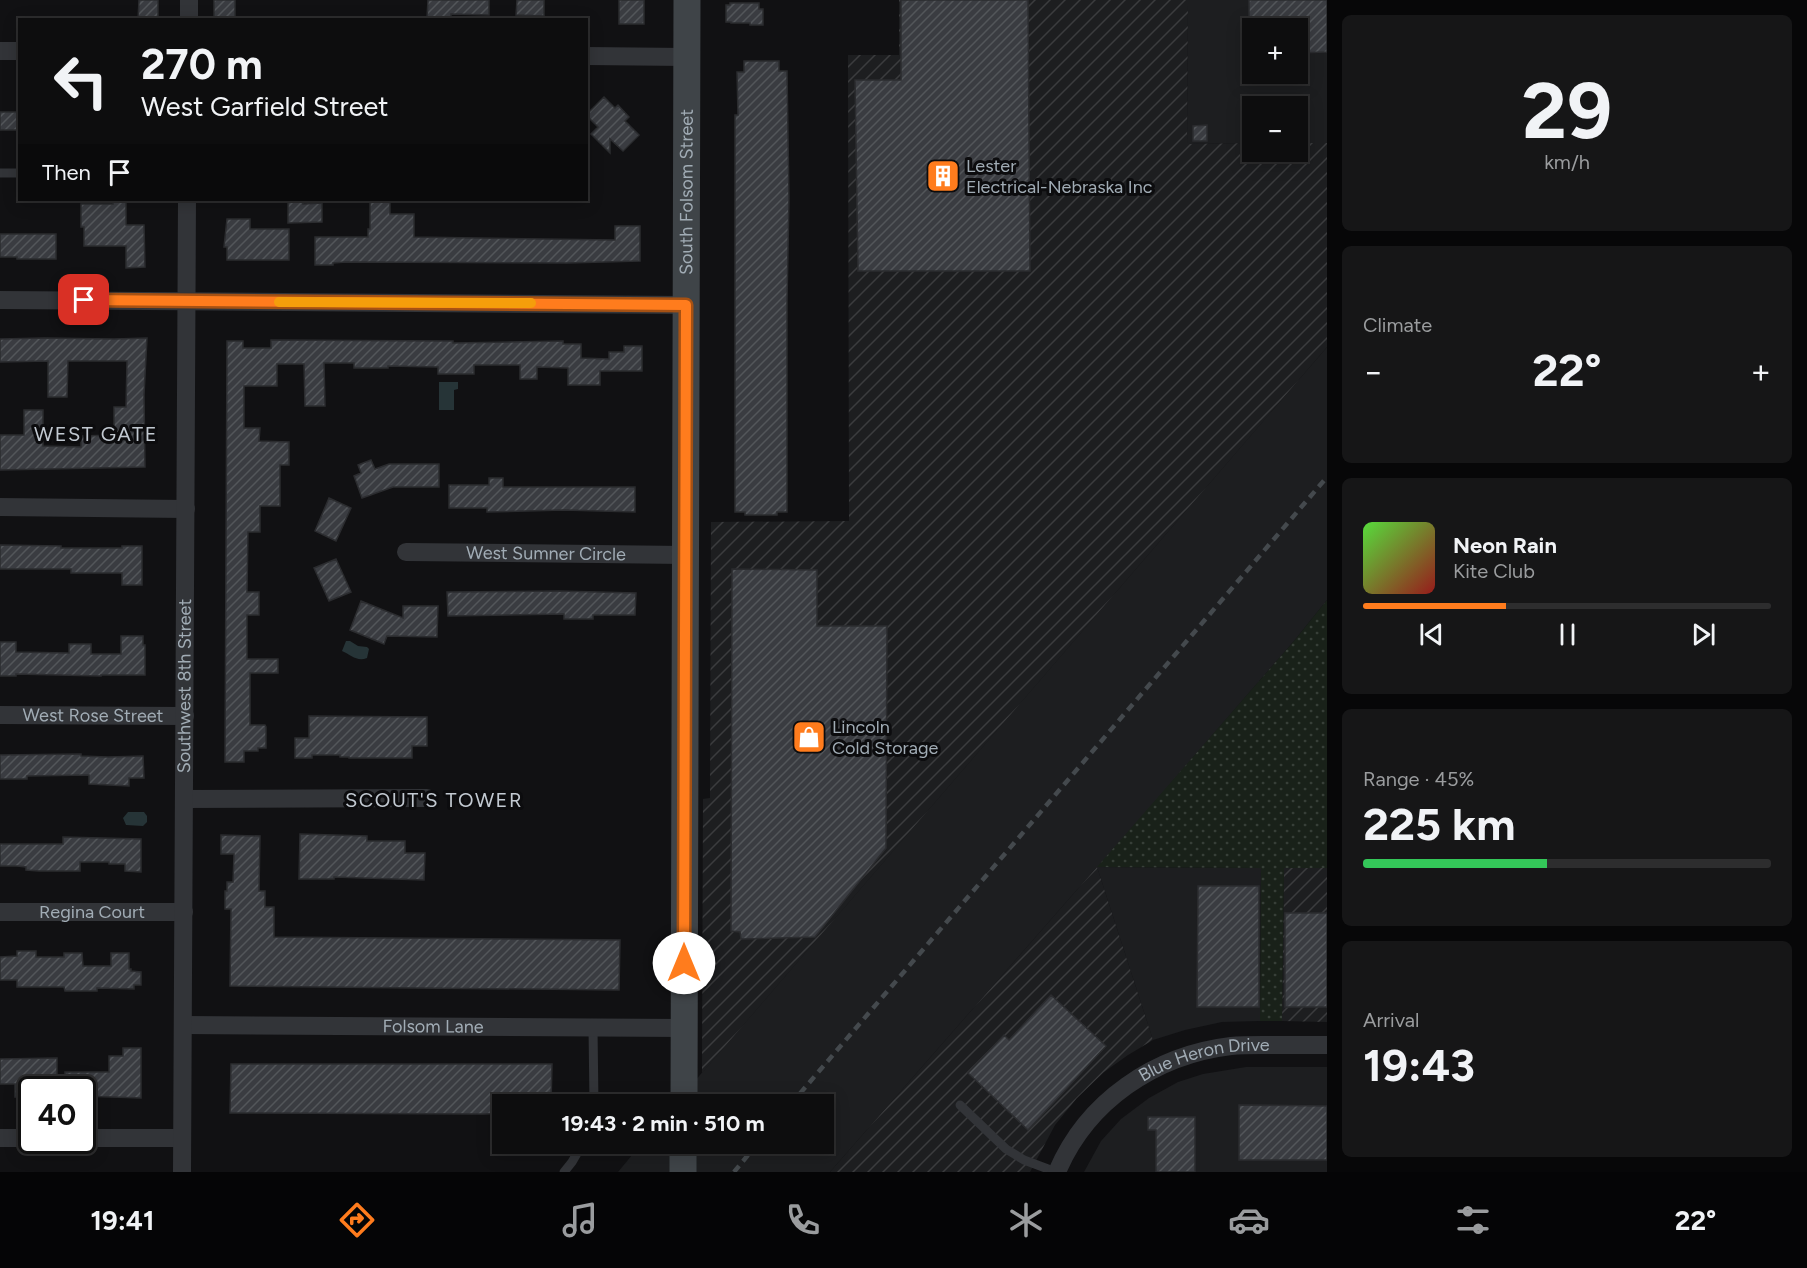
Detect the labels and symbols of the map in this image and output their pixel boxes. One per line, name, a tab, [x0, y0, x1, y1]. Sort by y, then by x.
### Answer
street label: South Folsom Street	[675, 109, 698, 275]
place label: Lester Electrical-Nebraska Inc	[966, 155, 1153, 198]
building icon: Lester Electrical-Nebraska Inc	[925, 158, 961, 194]
pin	[58, 274, 109, 325]
district label: WEST GATE	[34, 422, 158, 446]
street label: West Sumner Circle	[466, 542, 626, 565]
street label: Southwest 8th Street	[173, 599, 196, 773]
street label: West Rose Street	[22, 704, 164, 727]
place label: Lincoln Cold Storage	[832, 716, 938, 759]
shop icon: Lincoln Cold Storage	[791, 719, 827, 755]
district label: SCOUT'S TOWER	[345, 788, 523, 812]
street label: Regina Court	[39, 901, 145, 923]
position arrow	[652, 931, 716, 995]
street label: Folsom Lane	[382, 1015, 484, 1038]
street label: Blue Heron Drive	[1135, 1034, 1270, 1086]
speed limit sign: 40	[18, 1076, 96, 1154]

